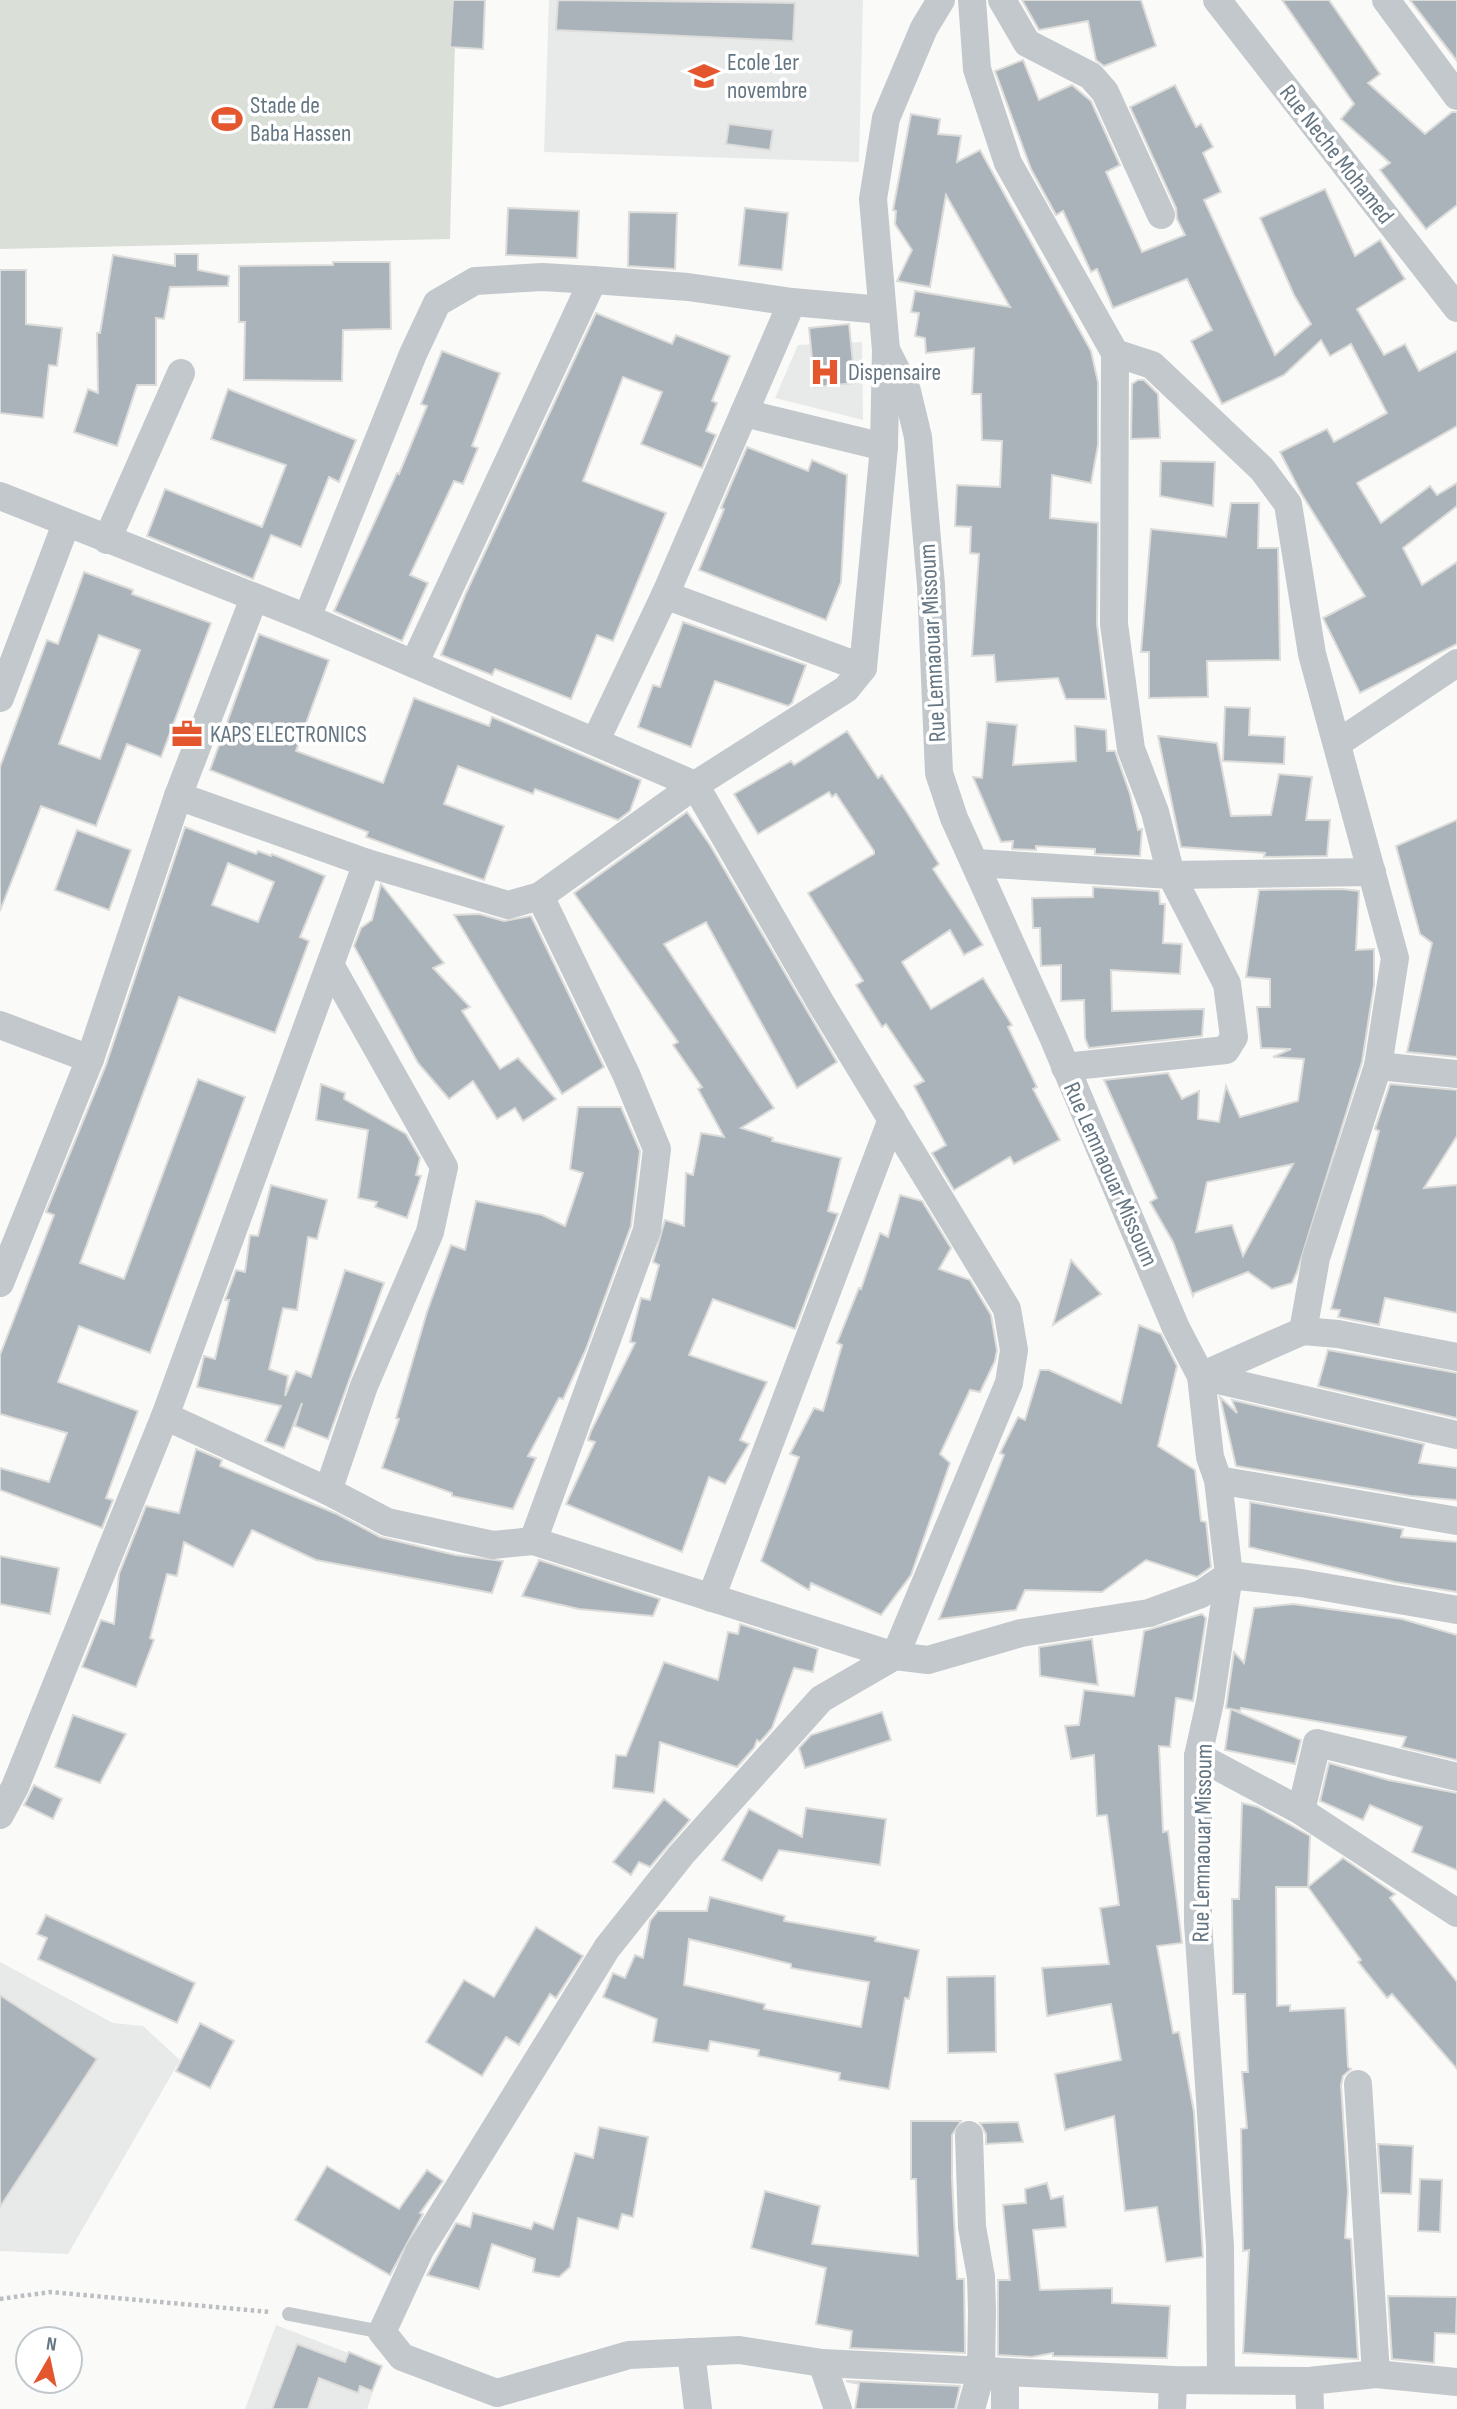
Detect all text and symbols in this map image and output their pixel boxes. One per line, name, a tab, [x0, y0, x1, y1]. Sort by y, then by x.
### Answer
place label: Ecole 1er novembre	[727, 48, 807, 105]
school or university icon: Ecole 1er novembre	[687, 59, 721, 93]
street label: Rue Neche Mohamed	[1273, 79, 1400, 230]
place label: Stade de Baba Hassen	[250, 91, 351, 148]
sports icon: Stade de Baba Hassen	[210, 102, 244, 136]
hospital icon: Dispensaire	[808, 355, 842, 389]
place label: Dispensaire	[848, 358, 941, 387]
street label: Rue Lemnaouar Missoum	[913, 543, 952, 743]
office icon: KAPS ELECTRONICS	[170, 717, 204, 751]
place label: KAPS ELECTRONICS	[210, 720, 367, 749]
street label: Rue Lemnaouar Missoum	[1057, 1078, 1164, 1271]
street label: Rue Lemnaouar Missoum	[1186, 1743, 1219, 1943]
north arrow	[14, 2325, 84, 2395]
text: N	[45, 2333, 58, 2357]

